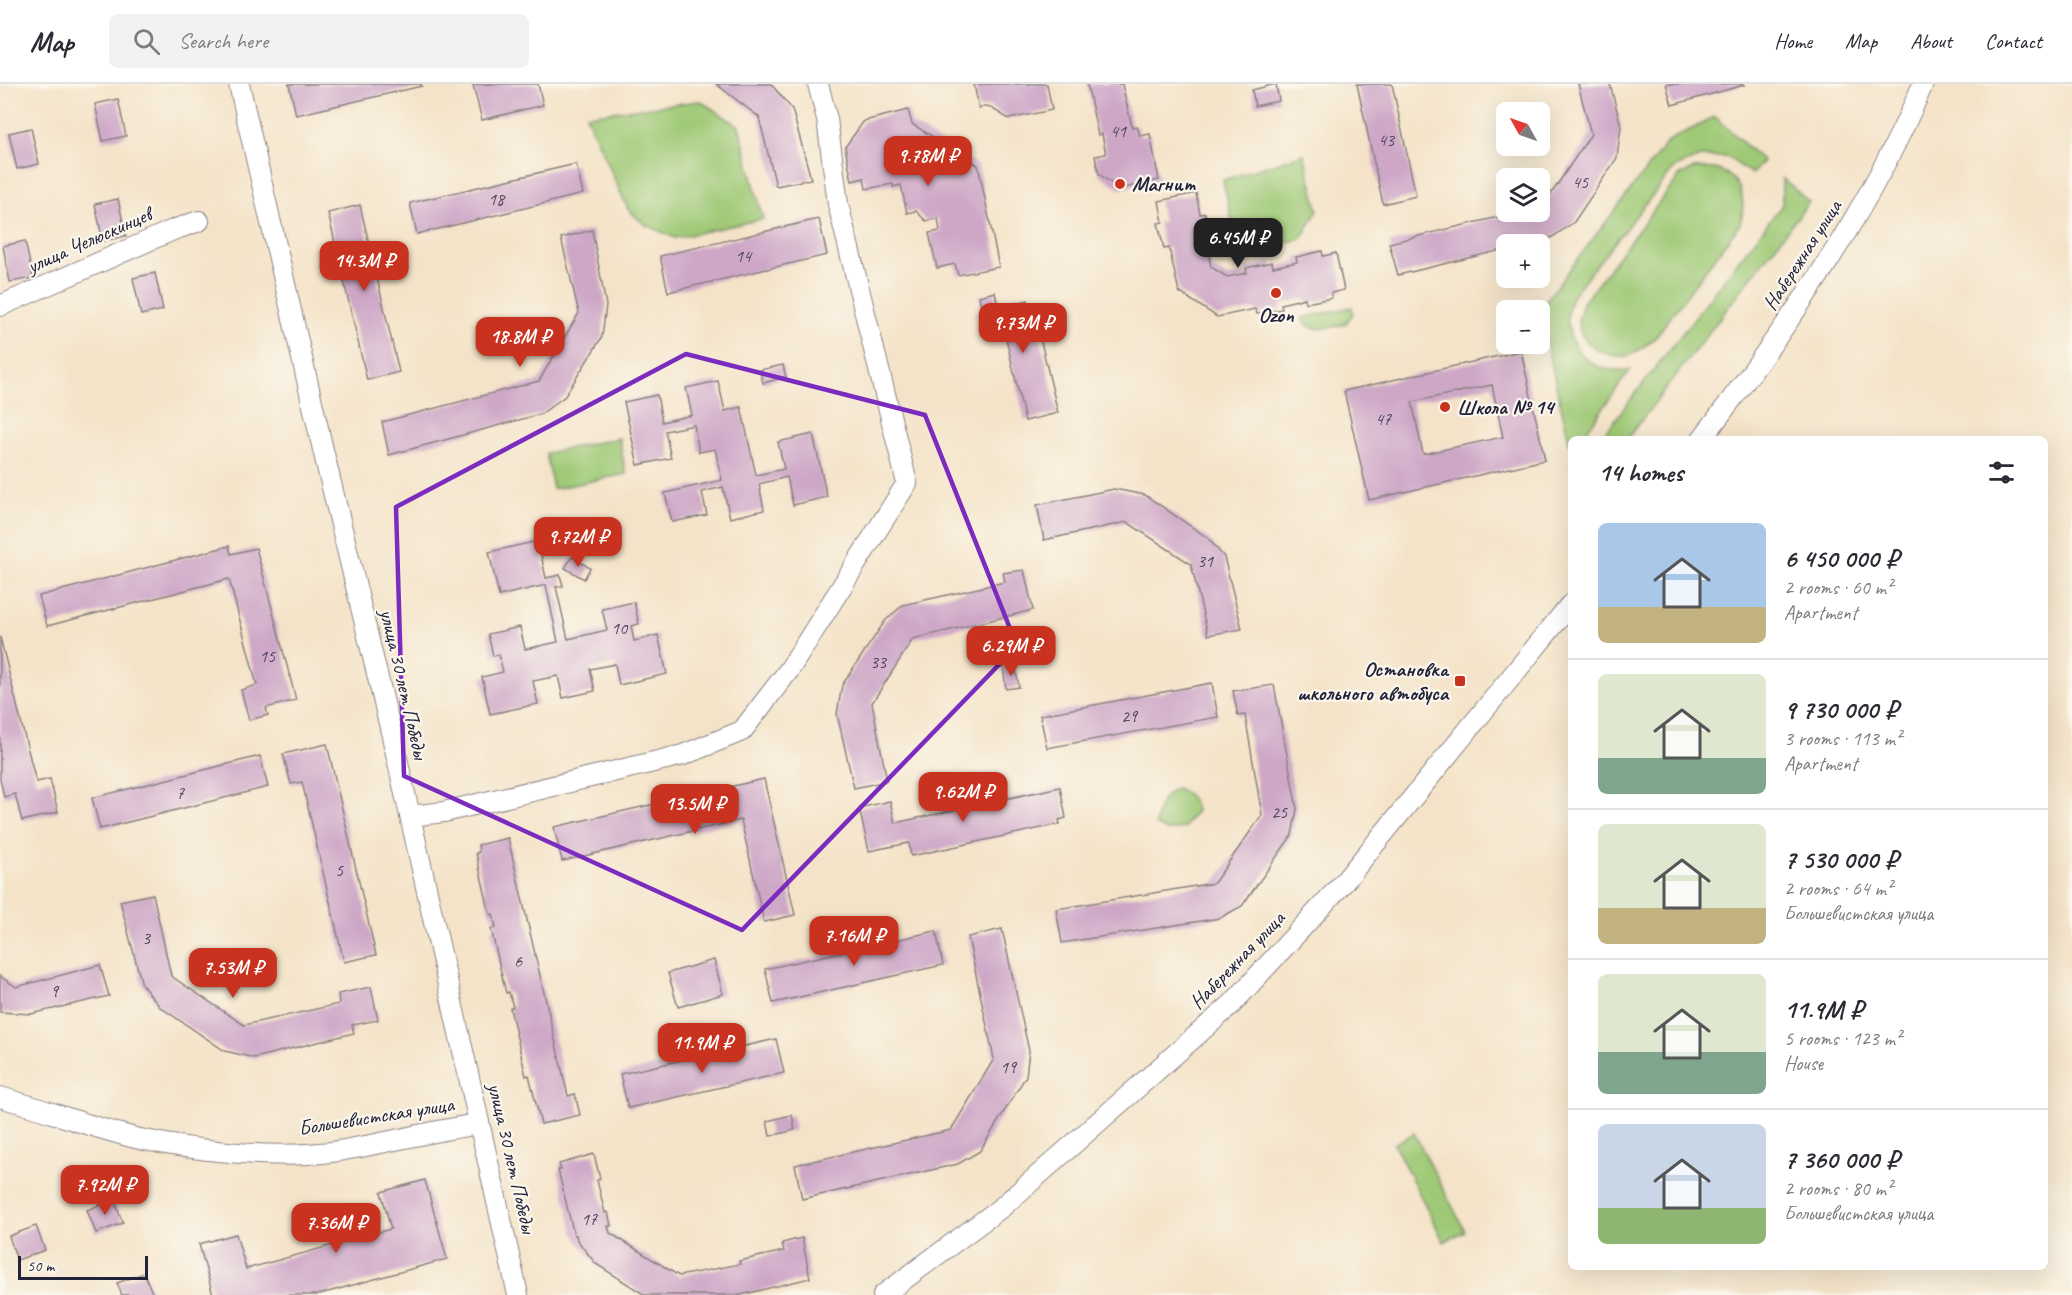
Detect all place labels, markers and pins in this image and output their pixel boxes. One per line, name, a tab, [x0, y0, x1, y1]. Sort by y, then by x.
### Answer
pin: 9.78M ₽	[873, 136, 983, 187]
place label: Магнит	[1132, 171, 1197, 197]
marker: Магнит	[1113, 177, 1127, 191]
pin: 6.45M ₽	[1183, 218, 1293, 269]
pin: 14.3M ₽	[309, 241, 419, 292]
marker: Ozon	[1269, 286, 1283, 300]
place label: Ozon	[1258, 302, 1294, 328]
pin: 9.73M ₽	[968, 303, 1078, 354]
pin: 18.8M ₽	[465, 317, 575, 368]
place label: Школа № 14	[1457, 394, 1556, 420]
marker: Школа № 14	[1438, 400, 1452, 414]
pin: 9.72M ₽	[523, 517, 633, 568]
pin: 6.29M ₽	[956, 626, 1066, 677]
place label: Остановка школьного автобуса	[1297, 656, 1450, 706]
marker: Остановка школьного автобуса	[1453, 674, 1467, 688]
pin: 9.62M ₽	[908, 772, 1018, 823]
pin: 13.5M ₽	[640, 784, 750, 835]
pin: 7.16M ₽	[799, 916, 909, 967]
pin: 7.53M ₽	[178, 948, 288, 999]
pin: 11.9M ₽	[647, 1023, 757, 1074]
pin: 7.92M ₽	[50, 1165, 160, 1216]
pin: 7.36M ₽	[281, 1203, 391, 1254]

